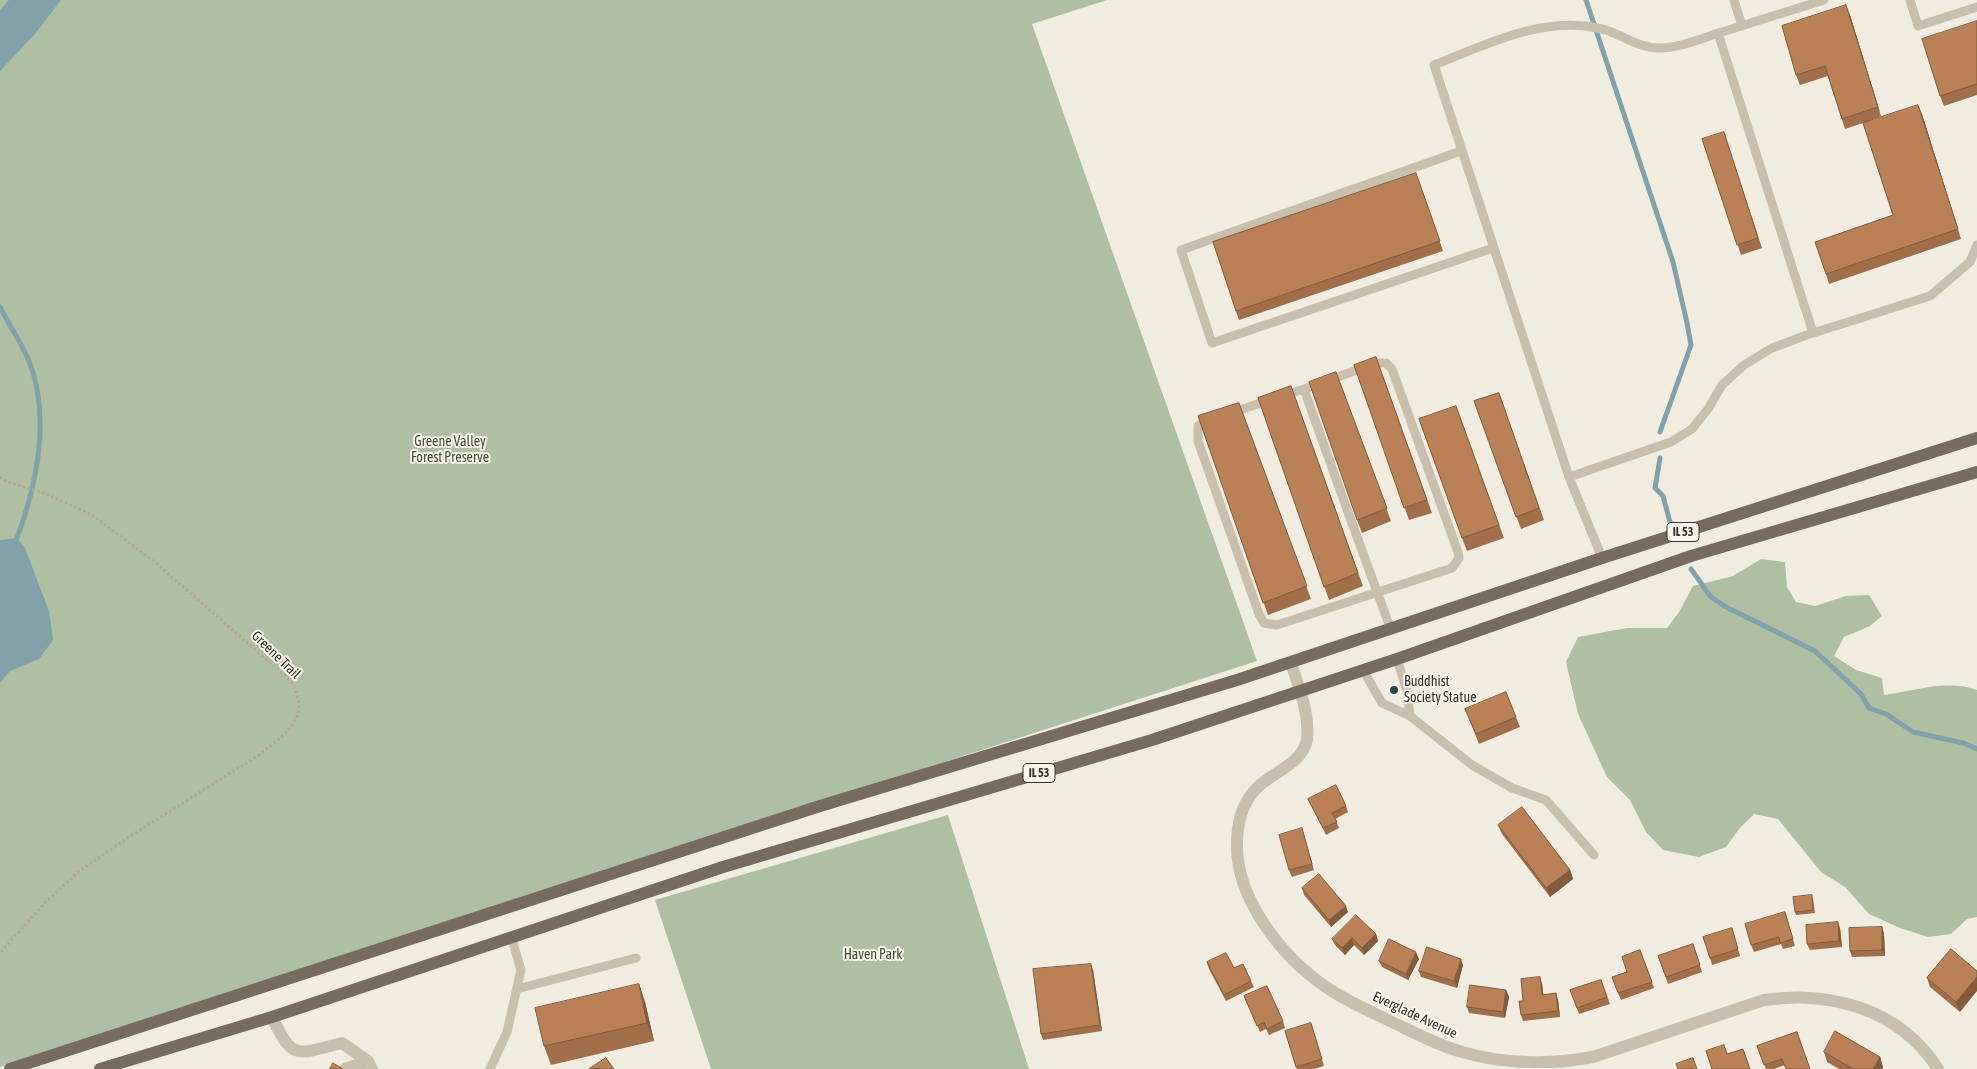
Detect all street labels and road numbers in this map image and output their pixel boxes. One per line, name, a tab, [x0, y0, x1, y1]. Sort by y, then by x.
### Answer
road number: IL 53	[1667, 522, 1699, 542]
street label: Greene Trail	[248, 627, 304, 683]
road number: IL 53	[1023, 764, 1055, 782]
street label: Everglade Avenue	[1370, 988, 1460, 1042]

